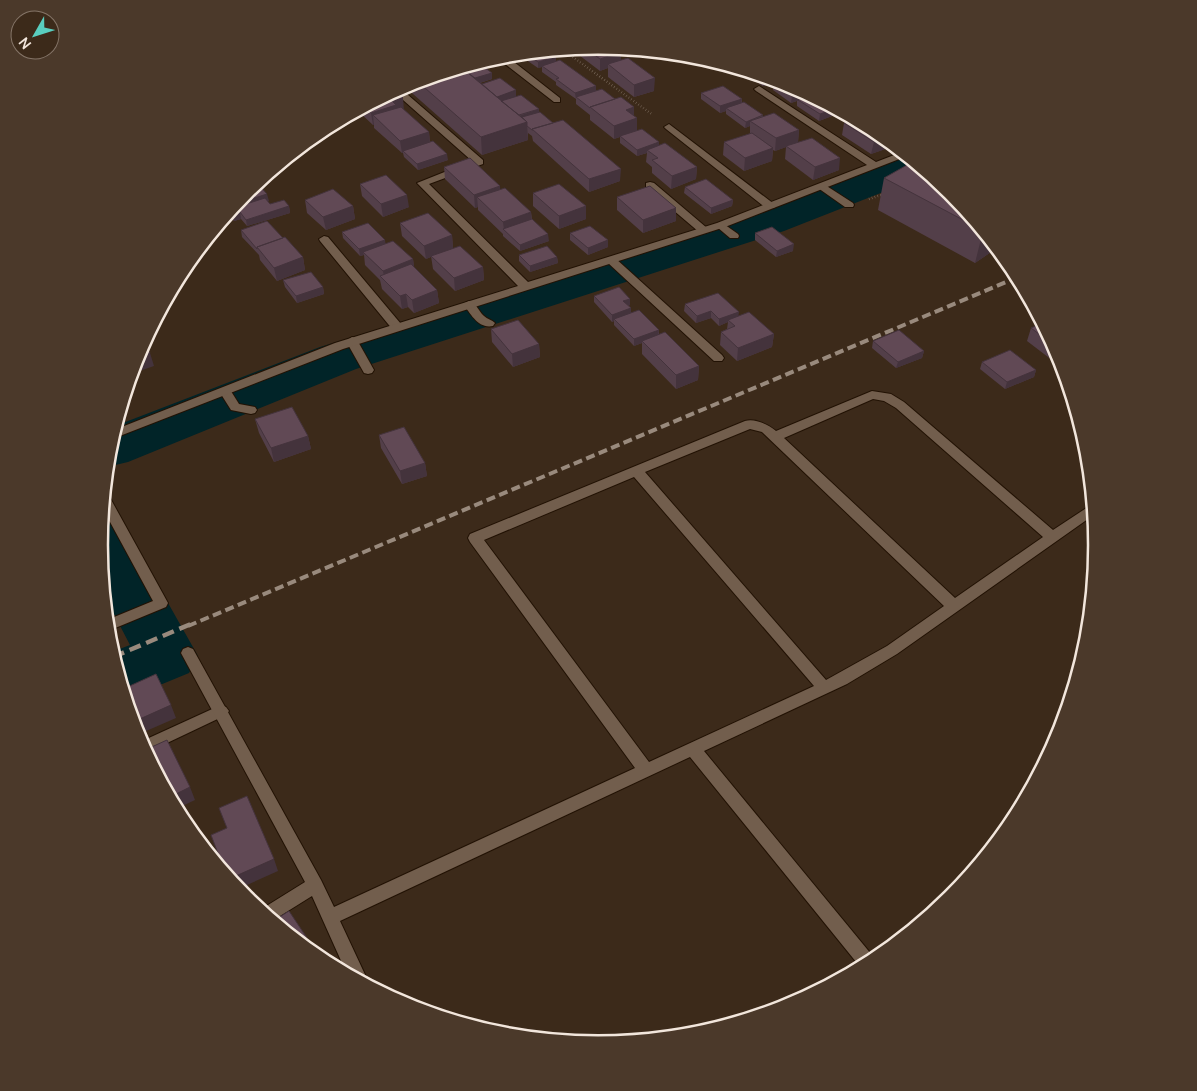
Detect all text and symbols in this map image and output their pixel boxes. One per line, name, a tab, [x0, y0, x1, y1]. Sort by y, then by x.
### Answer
north arrow	[10, 10, 60, 60]
text: N	[14, 34, 35, 53]

